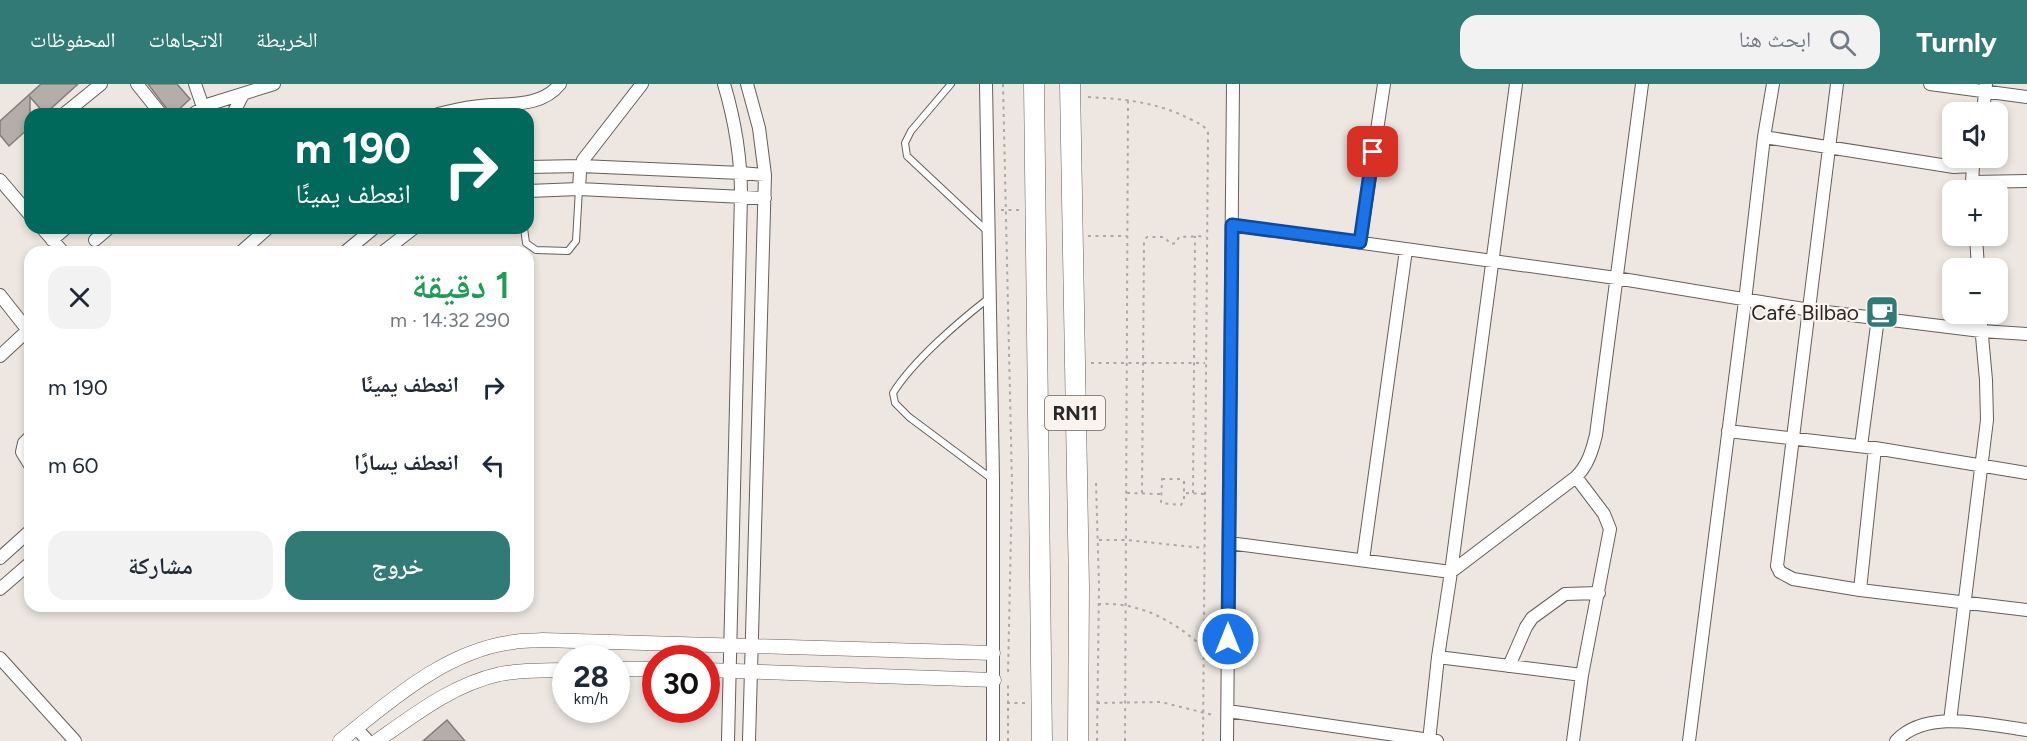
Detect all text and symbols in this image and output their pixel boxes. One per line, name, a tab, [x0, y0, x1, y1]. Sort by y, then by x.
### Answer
search box	[1460, 15, 1880, 69]
text: Turnly	[1916, 25, 1997, 59]
text: ابحث هنا	[1739, 26, 1811, 53]
icon: search	[1826, 26, 1859, 59]
text: المحفوظات	[30, 27, 115, 52]
text: الاتجاهات	[148, 27, 223, 52]
text: الخريطة	[256, 27, 318, 52]
map controls	[1942, 102, 2008, 324]
button: sound	[1942, 102, 2008, 168]
text: 190 m	[295, 123, 411, 174]
pin	[1347, 126, 1398, 177]
icon: right	[432, 132, 510, 210]
icon: arrive	[1356, 135, 1389, 168]
text: انعطف يمينًا	[295, 177, 411, 210]
button: +	[1942, 180, 2008, 246]
button: −	[1942, 258, 2008, 324]
text: 1 دقيقة	[411, 264, 510, 307]
button: close	[48, 266, 111, 329]
cafe icon: Café Bilbao	[1864, 294, 1900, 330]
place label: Café Bilbao	[1751, 300, 1859, 325]
text: 290 m · 14:32	[390, 308, 510, 332]
text: انعطف يمينًا	[360, 371, 459, 398]
icon: right	[477, 371, 510, 404]
text: 190 m	[48, 374, 108, 401]
road number: RN11	[1045, 396, 1105, 430]
text: انعطف يسارًا	[354, 449, 459, 476]
icon: left	[477, 449, 510, 482]
text: 60 m	[48, 452, 99, 479]
button: مشاركة	[48, 531, 273, 600]
button: خروج	[285, 531, 510, 600]
position arrow	[1196, 607, 1260, 671]
speed limit sign: 30	[642, 645, 720, 723]
text: 28	[573, 658, 609, 695]
text: km/h	[574, 690, 608, 708]

